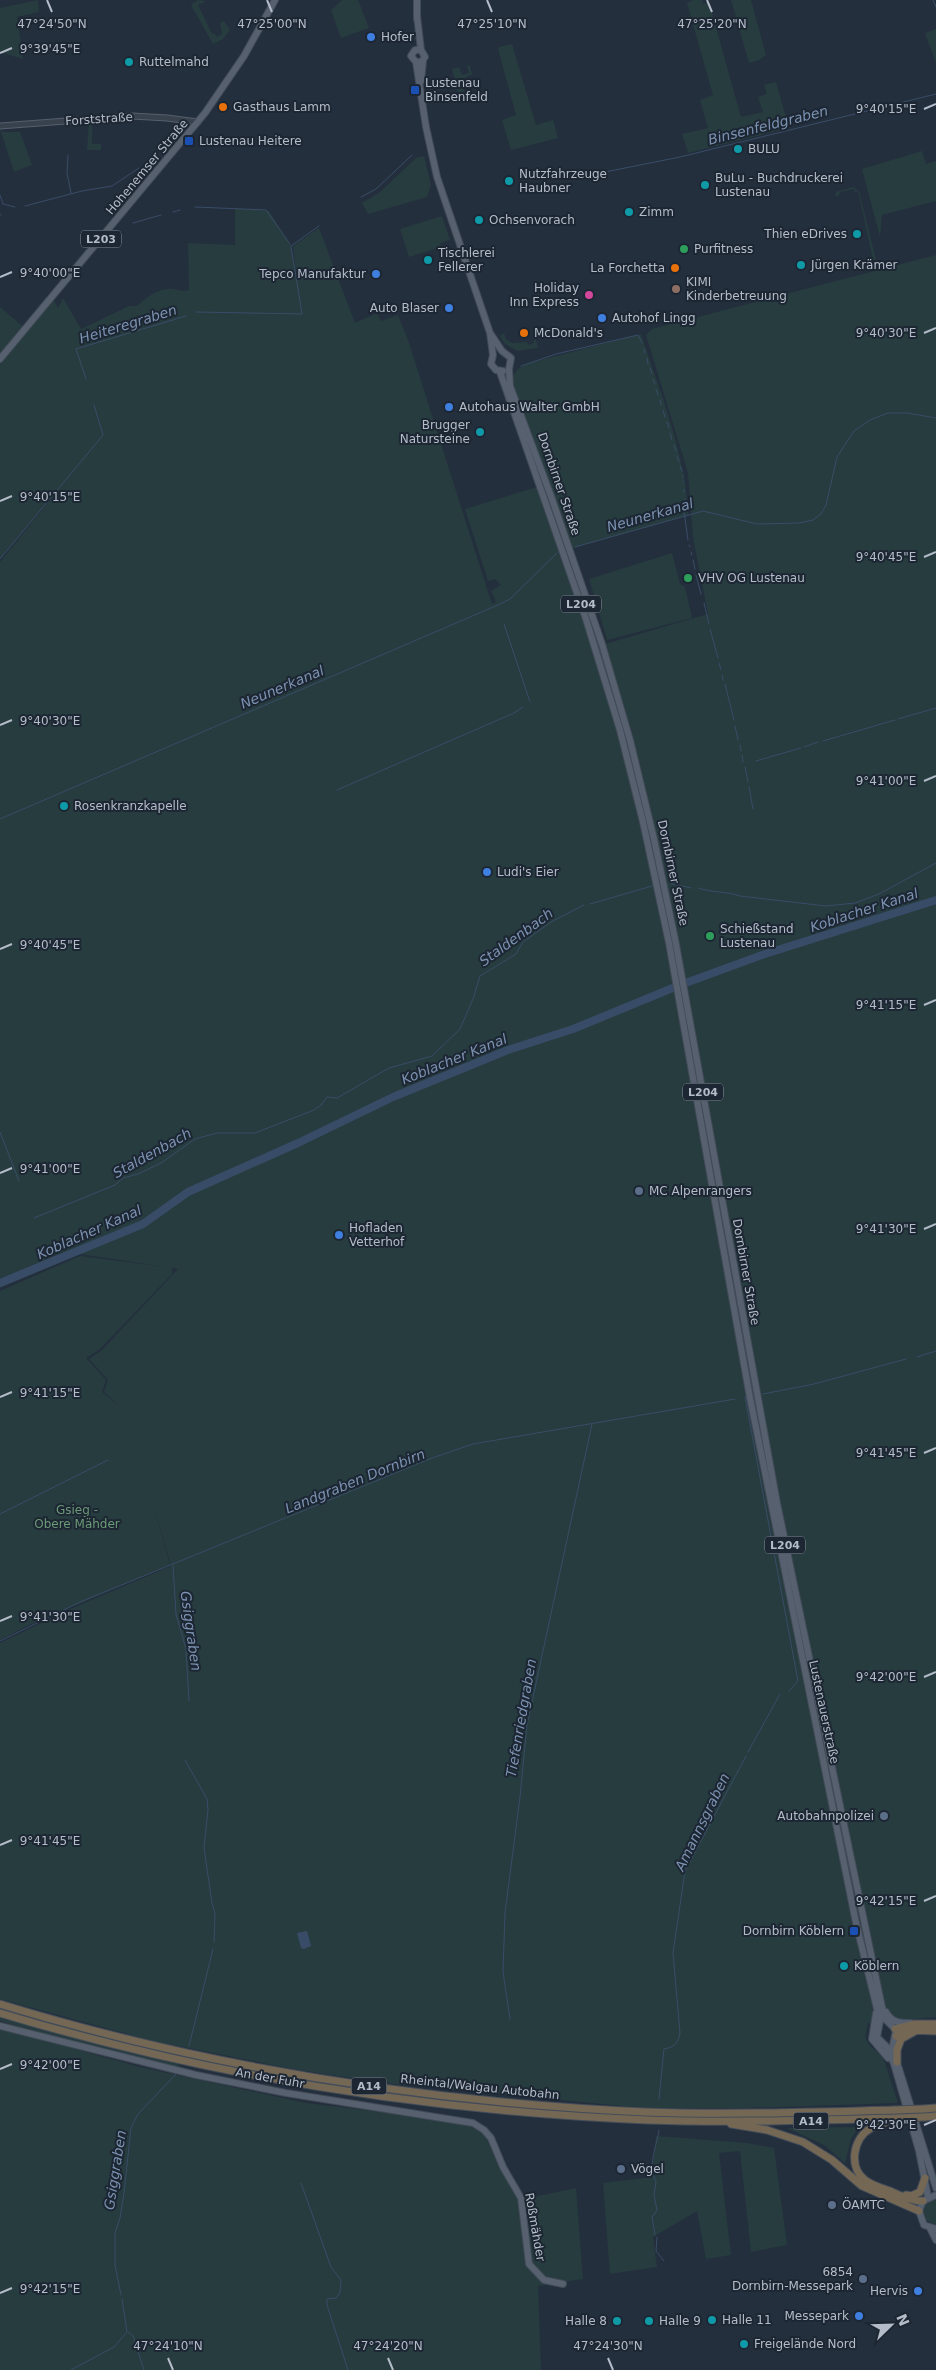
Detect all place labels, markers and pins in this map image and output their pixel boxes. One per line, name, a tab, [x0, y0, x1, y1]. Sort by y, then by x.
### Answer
place label: Hofer	[381, 30, 414, 44]
marker: Hofer	[365, 31, 377, 43]
place label: Ruttelmahd	[139, 55, 209, 69]
marker: Ruttelmahd	[123, 56, 135, 68]
place label: Lustenau Binsenfeld	[425, 76, 488, 104]
marker: Lustenau Binsenfeld	[409, 84, 421, 96]
place label: Gasthaus Lamm	[233, 100, 331, 114]
marker: Gasthaus Lamm	[217, 101, 229, 113]
place label: Lustenau Heitere	[199, 134, 302, 148]
marker: Lustenau Heitere	[183, 135, 195, 147]
place label: BULU	[748, 142, 780, 156]
marker: BULU	[732, 143, 744, 155]
place label: Nutzfahrzeuge Haubner	[519, 167, 607, 195]
place label: BuLu - Buchdruckerei Lustenau	[715, 171, 843, 199]
marker: Nutzfahrzeuge Haubner	[503, 175, 515, 187]
marker: BuLu - Buchdruckerei Lustenau	[699, 179, 711, 191]
place label: Zimm	[639, 205, 674, 219]
marker: Zimm	[623, 206, 635, 218]
place label: Ochsenvorach	[489, 213, 575, 227]
marker: Ochsenvorach	[473, 214, 485, 226]
place label: Thien eDrives	[763, 227, 847, 241]
marker: Thien eDrives	[851, 228, 863, 240]
place label: Purfitness	[694, 242, 753, 256]
marker: Purfitness	[678, 243, 690, 255]
place label: Tischlerei Fellerer	[437, 246, 495, 274]
marker: Tischlerei Fellerer	[422, 254, 434, 266]
place label: Jürgen Krämer	[810, 258, 898, 272]
marker: Jürgen Krämer	[795, 259, 807, 271]
place label: La Forchetta	[590, 261, 665, 275]
marker: La Forchetta	[669, 262, 681, 274]
place label: Tepco Manufaktur	[258, 267, 366, 281]
marker: Tepco Manufaktur	[370, 268, 382, 280]
place label: KIMI Kinderbetreuung	[686, 275, 787, 303]
place label: Holiday Inn Express	[510, 281, 579, 309]
marker: KIMI Kinderbetreuung	[670, 283, 682, 295]
marker: Holiday Inn Express	[583, 289, 595, 301]
place label: Auto Blaser	[370, 301, 439, 315]
marker: Auto Blaser	[443, 302, 455, 314]
place label: Autohof Lingg	[612, 311, 696, 325]
marker: Autohof Lingg	[596, 312, 608, 324]
place label: McDonald's	[534, 326, 603, 340]
marker: McDonald's	[518, 327, 530, 339]
place label: Autohaus Walter GmbH	[459, 400, 600, 414]
marker: Autohaus Walter GmbH	[443, 401, 455, 413]
place label: Brugger Natursteine	[400, 418, 470, 446]
marker: Brugger Natursteine	[474, 426, 486, 438]
place label: VHV OG Lustenau	[698, 571, 805, 585]
marker: VHV OG Lustenau	[682, 572, 694, 584]
place label: Rosenkranzkapelle	[74, 799, 187, 813]
marker: Rosenkranzkapelle	[58, 800, 70, 812]
place label: Ludi's Eier	[497, 865, 559, 879]
marker: Ludi's Eier	[481, 866, 493, 878]
place label: Schießstand Lustenau	[720, 922, 794, 950]
marker: Schießstand Lustenau	[704, 930, 716, 942]
place label: MC Alpenrangers	[649, 1184, 752, 1198]
marker: MC Alpenrangers	[633, 1185, 645, 1197]
place label: Hofladen Vetterhof	[349, 1221, 405, 1249]
marker: Hofladen Vetterhof	[333, 1229, 345, 1241]
place label: Autobahnpolizei	[777, 1809, 874, 1823]
marker: Autobahnpolizei	[878, 1810, 890, 1822]
place label: Dornbirn Köblern	[743, 1924, 844, 1938]
marker: Dornbirn Köblern	[848, 1925, 860, 1937]
place label: Köblern	[854, 1959, 899, 1973]
marker: Köblern	[838, 1960, 850, 1972]
place label: Vögel	[631, 2162, 664, 2176]
marker: Vögel	[615, 2163, 627, 2175]
place label: ÖAMTC	[842, 2196, 885, 2212]
marker: ÖAMTC	[826, 2199, 838, 2211]
place label: 6854 Dornbirn-Messepark	[732, 2265, 853, 2293]
marker: 6854 Dornbirn-Messepark	[857, 2273, 869, 2285]
place label: Hervis	[870, 2284, 908, 2298]
marker: Hervis	[912, 2285, 924, 2297]
place label: Messepark	[785, 2309, 849, 2323]
marker: Messepark	[853, 2310, 865, 2322]
place label: Halle 11	[722, 2313, 772, 2327]
place label: Halle 8	[565, 2314, 607, 2328]
place label: Halle 9	[659, 2314, 701, 2328]
marker: Halle 11	[706, 2314, 718, 2326]
marker: Halle 8	[611, 2315, 623, 2327]
marker: Halle 9	[643, 2315, 655, 2327]
place label: Freigelände Nord	[754, 2337, 856, 2351]
marker: Freigelände Nord	[738, 2338, 750, 2350]

